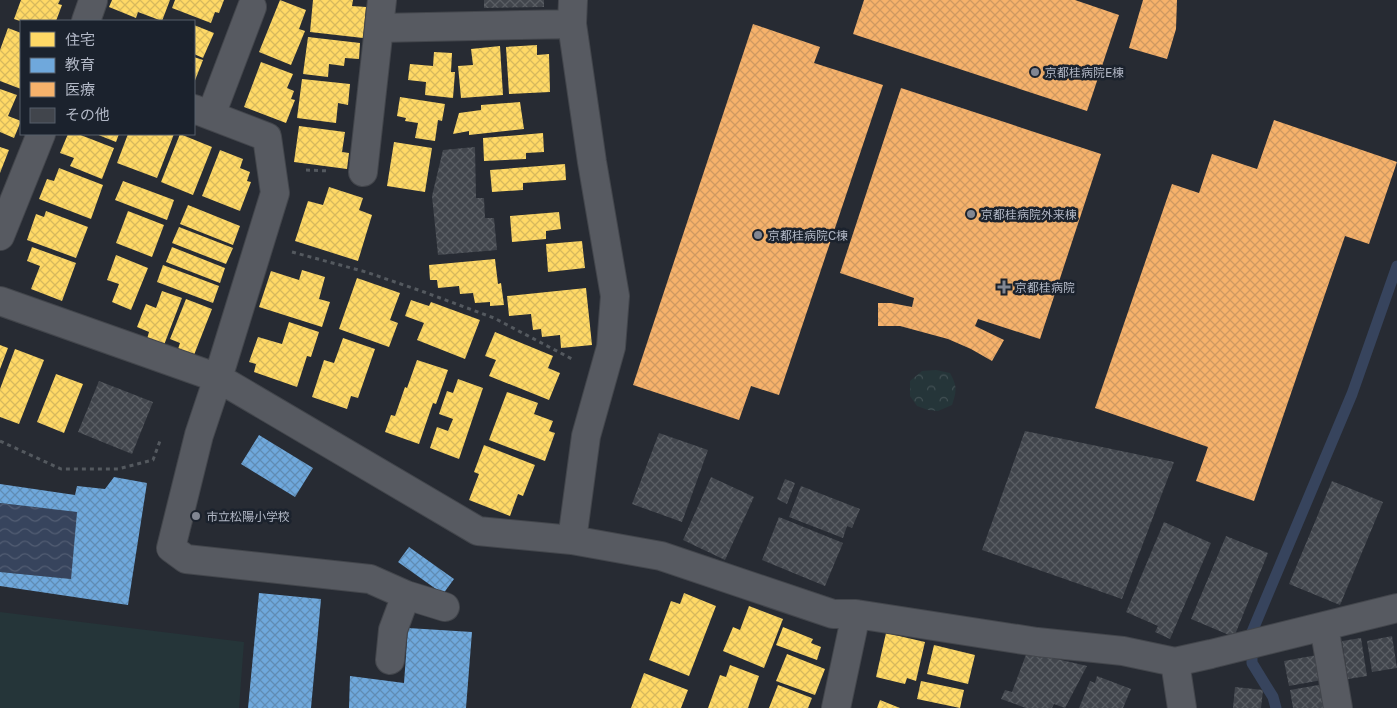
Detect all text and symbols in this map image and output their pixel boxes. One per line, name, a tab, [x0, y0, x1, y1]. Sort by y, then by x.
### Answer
legend	[20, 20, 195, 135]
text: 住宅	[65, 30, 95, 48]
text: 教育	[65, 55, 95, 73]
place label: 京都桂病院E棟	[1045, 65, 1124, 80]
marker: 京都桂病院E棟	[1029, 66, 1041, 78]
text: 医療	[65, 80, 95, 98]
text: その他	[65, 105, 110, 123]
place label: 京都桂病院外来棟	[981, 207, 1077, 222]
marker: 京都桂病院外来棟	[965, 208, 977, 220]
place label: 京都桂病院C棟	[768, 228, 848, 243]
marker: 京都桂病院C棟	[752, 229, 764, 241]
marker: 京都桂病院	[997, 280, 1011, 294]
place label: 京都桂病院	[1015, 280, 1075, 295]
place label: 市立松陽小学校	[206, 509, 290, 524]
marker: 市立松陽小学校	[190, 510, 202, 522]

